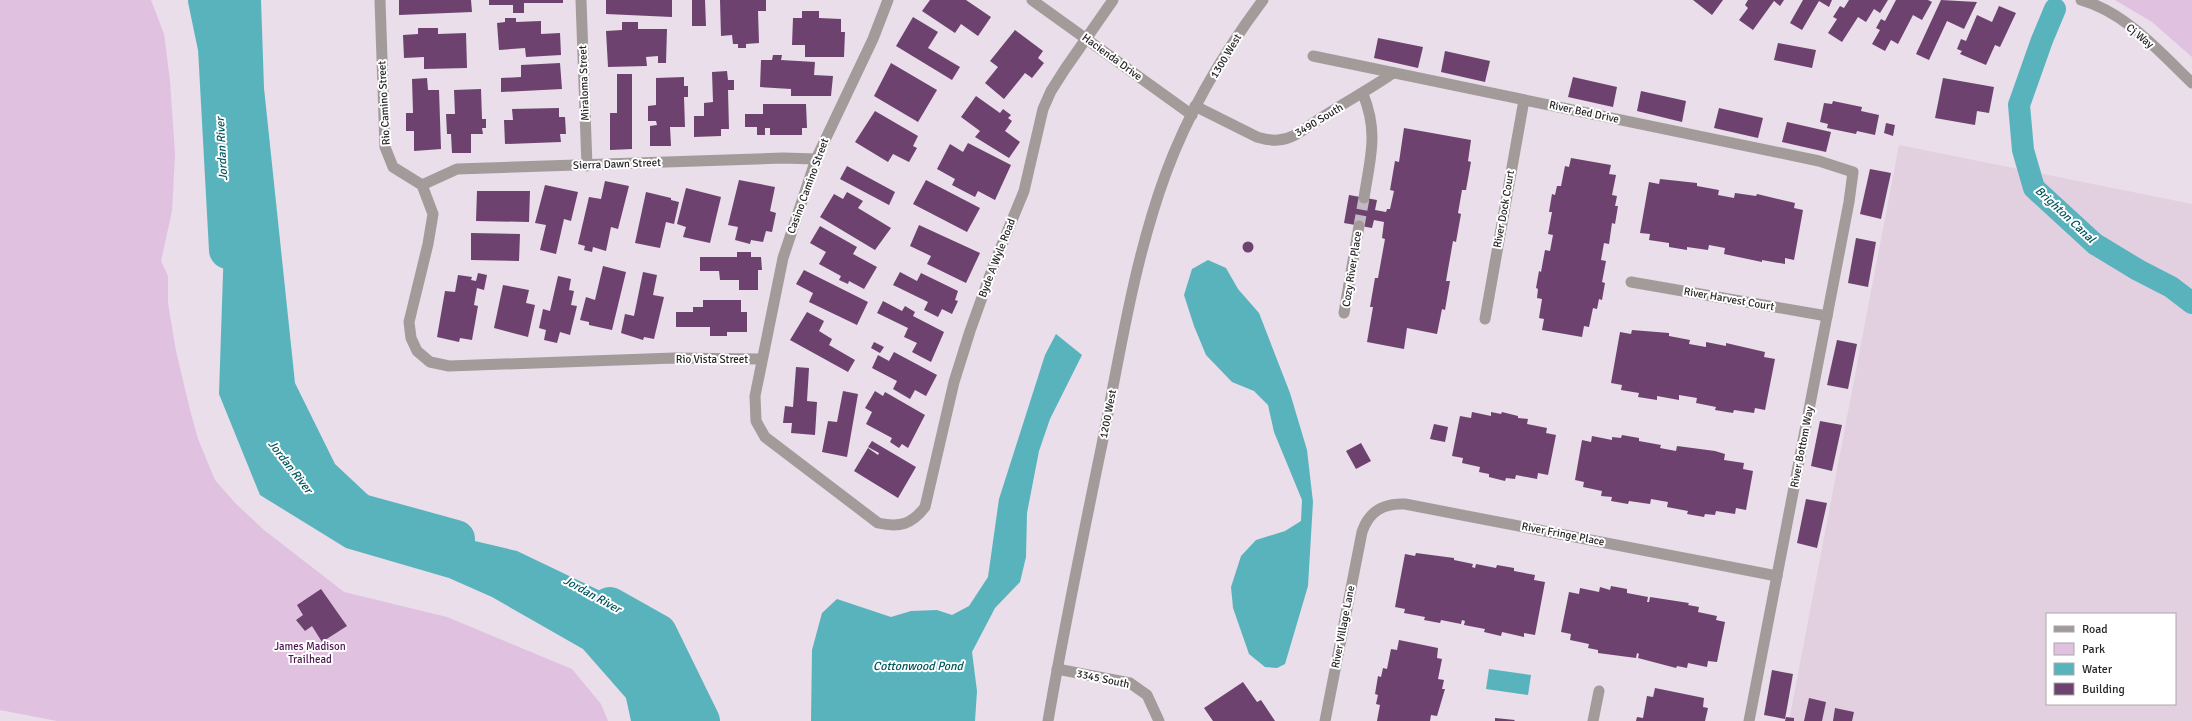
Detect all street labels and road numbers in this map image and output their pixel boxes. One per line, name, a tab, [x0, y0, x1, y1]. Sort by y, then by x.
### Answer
street label: Cj Way	[2124, 21, 2157, 52]
street label: Hacienda Drive	[1079, 31, 1145, 83]
street label: 1300 West	[1208, 31, 1244, 80]
street label: Miraloma Street	[576, 45, 592, 121]
street label: Rio Camino Street	[375, 60, 393, 145]
street label: River Bed Drive	[1548, 98, 1620, 126]
street label: 3490 South	[1293, 101, 1345, 139]
street label: Casino Camino Street	[785, 136, 831, 236]
street label: Sierra Dawn Street	[573, 156, 661, 172]
street label: River Dock Court	[1491, 169, 1517, 249]
street label: Byde A Wyle Road	[976, 217, 1018, 299]
street label: Cozy River Place	[1340, 230, 1364, 308]
street label: River Harvest Court	[1683, 285, 1775, 313]
street label: Rio Vista Street	[676, 353, 748, 366]
street label: 1200 West	[1097, 388, 1119, 439]
street label: River Bottom Way	[1788, 404, 1816, 489]
street label: River Fringe Place	[1520, 520, 1606, 548]
street label: River Village Lane	[1329, 585, 1357, 669]
street label: 3345 South	[1075, 667, 1131, 691]

